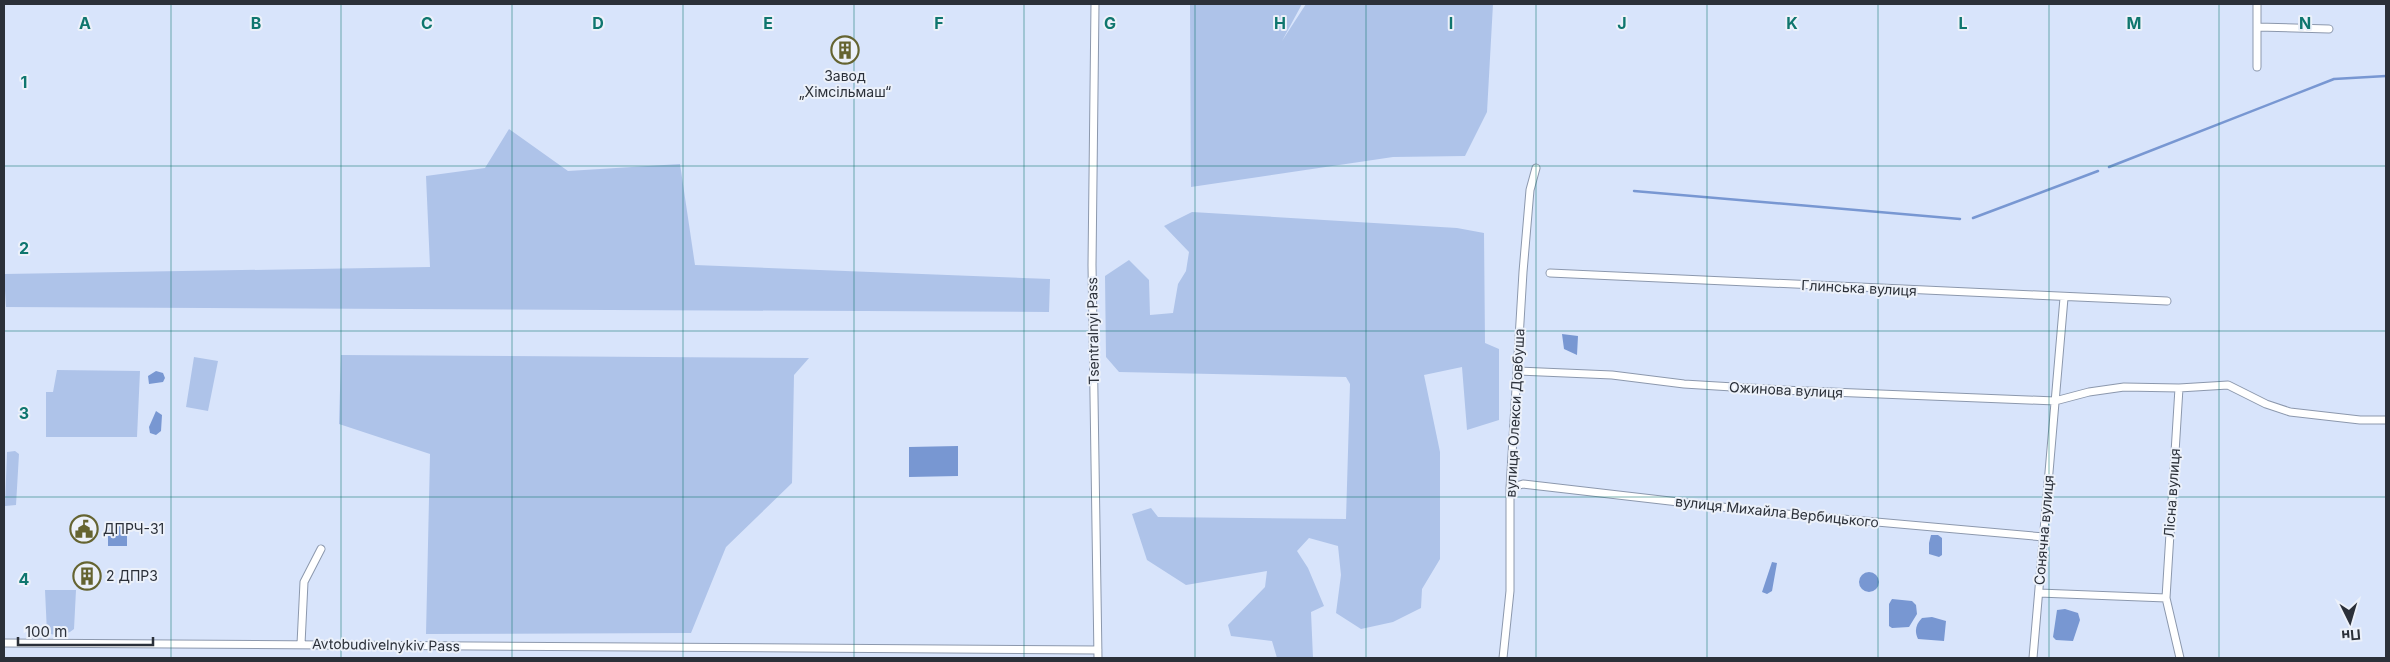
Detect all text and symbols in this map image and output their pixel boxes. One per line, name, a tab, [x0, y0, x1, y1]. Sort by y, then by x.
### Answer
text: A	[79, 13, 91, 33]
text: B	[251, 13, 261, 33]
text: C	[421, 13, 433, 33]
text: D	[592, 13, 604, 33]
text: E	[763, 13, 773, 33]
text: F	[934, 13, 944, 33]
text: G	[1104, 13, 1116, 33]
text: H	[1274, 13, 1286, 33]
text: I	[1449, 13, 1453, 33]
text: J	[1617, 13, 1627, 33]
text: K	[1786, 13, 1798, 33]
text: L	[1958, 13, 1968, 33]
text: M	[2127, 13, 2141, 33]
text: N	[2299, 13, 2311, 33]
building icon: Завод „Хімсільмаш“	[830, 35, 860, 65]
place label: Завод „Хімсільмаш“	[799, 67, 891, 100]
text: 1	[21, 72, 27, 92]
text: 2	[19, 238, 29, 258]
street label: Глинська вулиця	[1801, 276, 1917, 299]
street label: Tsentralnyi Pass	[1083, 277, 1102, 385]
street label: вулиця Олекси Довбуша	[1502, 328, 1527, 498]
street label: Ожинова вулиця	[1729, 378, 1844, 401]
text: 3	[19, 403, 29, 423]
street label: Лісна вулиця	[2160, 448, 2183, 538]
street label: Сонячна вулиця	[2030, 474, 2057, 586]
street label: вулиця Михайла Вербицького	[1674, 492, 1880, 531]
public building icon: ДПРЧ-31	[69, 514, 99, 544]
place label: ДПРЧ-31	[103, 520, 164, 537]
building icon: 2 ДПРЗ	[72, 561, 102, 591]
place label: 2 ДПРЗ	[106, 567, 158, 584]
text: 4	[19, 569, 30, 589]
north arrow	[2325, 597, 2375, 647]
scale bar	[18, 614, 152, 646]
text: 100 m	[25, 622, 67, 641]
text: Пн	[2341, 626, 2361, 645]
street label: Avtobudivelnykiv Pass	[312, 635, 460, 654]

